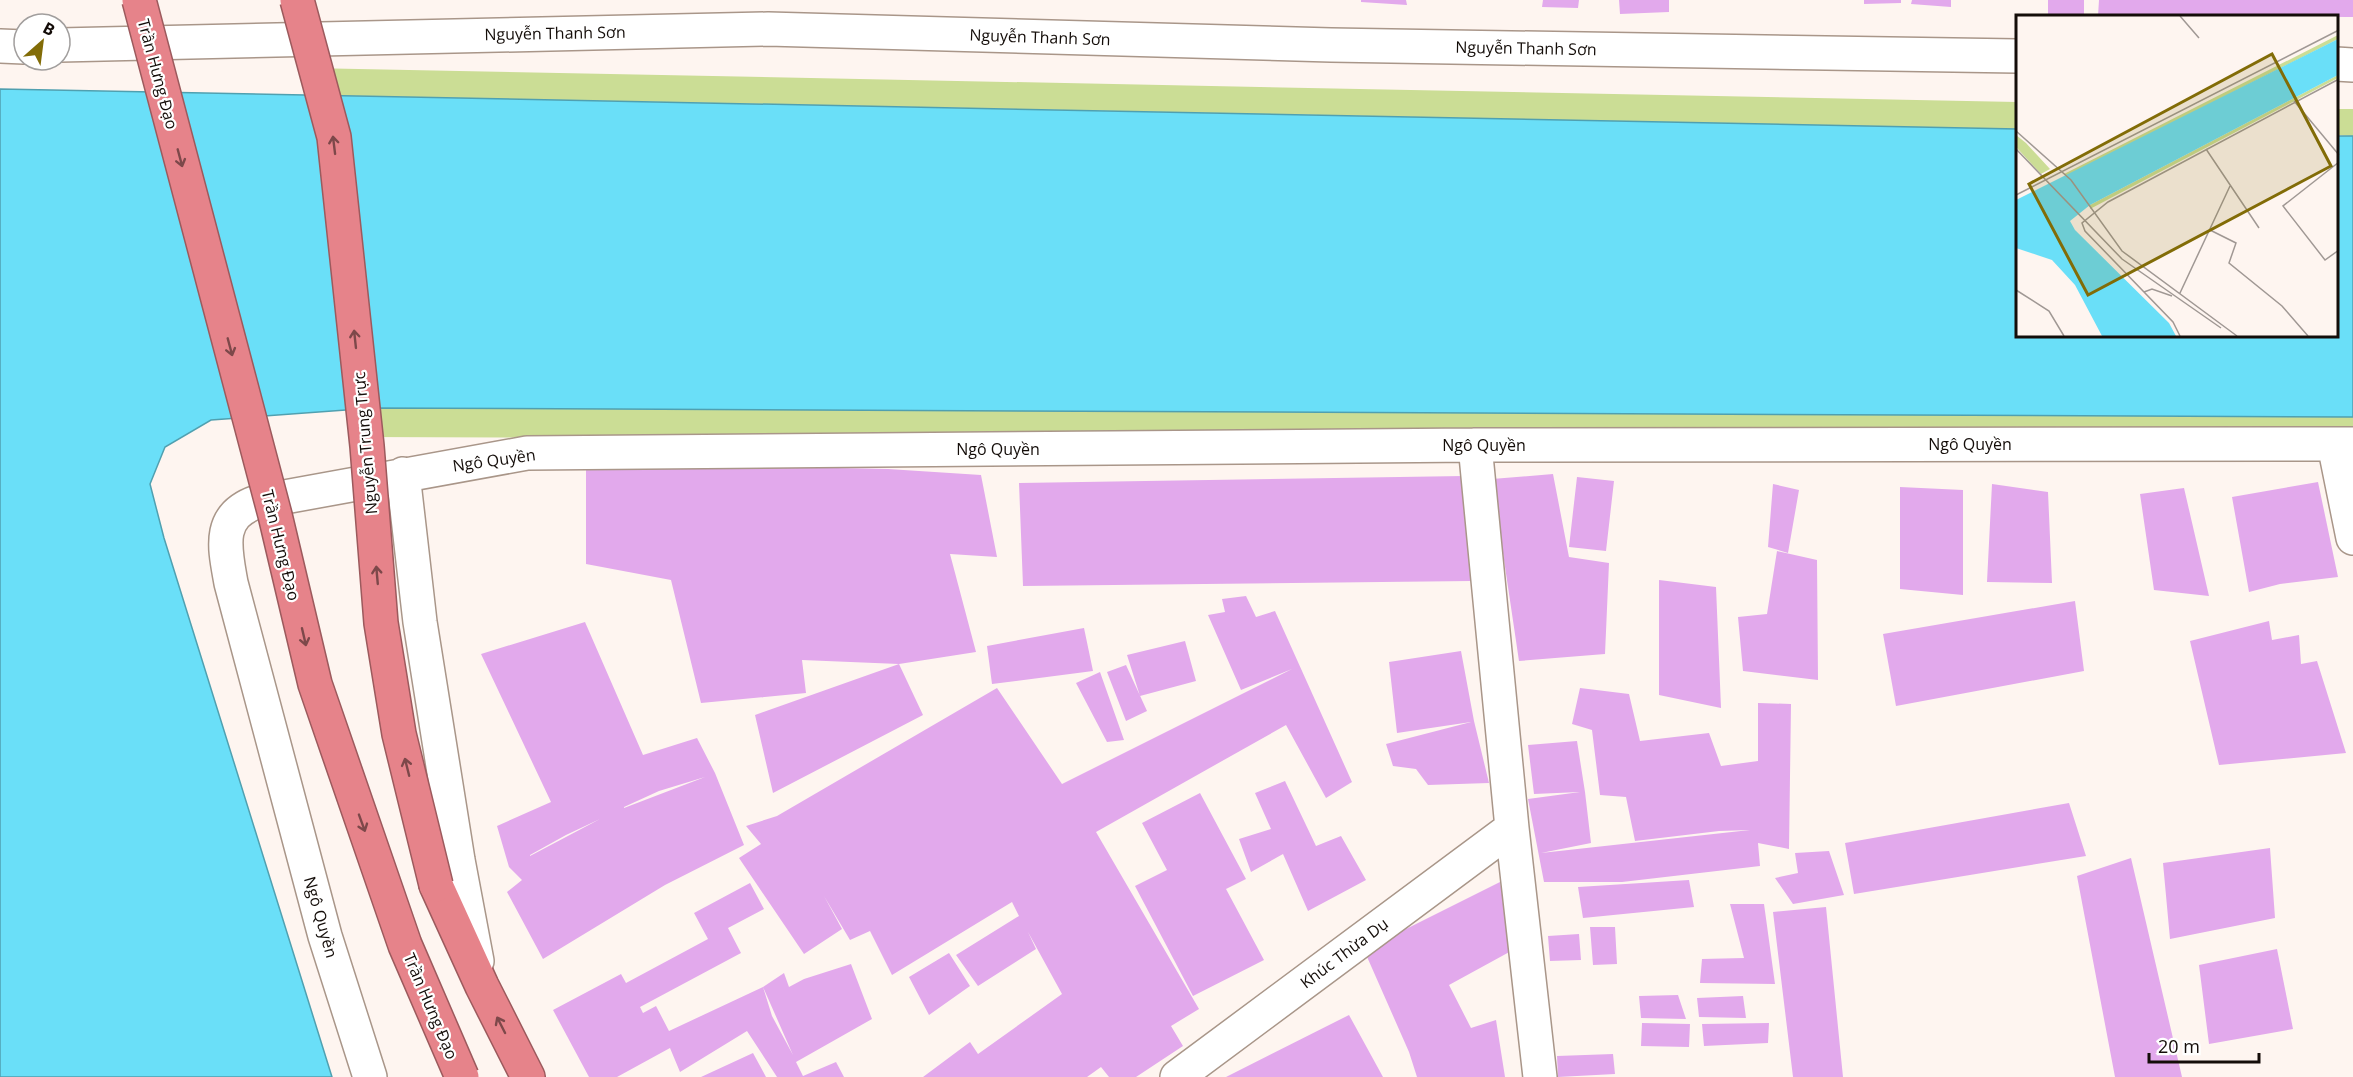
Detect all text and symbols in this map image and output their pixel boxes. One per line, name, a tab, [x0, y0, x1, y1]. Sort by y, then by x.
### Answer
north arrow	[12, 12, 72, 72]
inset map	[2016, 15, 2338, 338]
street label: Trần Hưng Đạo	[133, 16, 183, 132]
text: B	[39, 17, 59, 41]
street label: Nguyễn Thanh Sơn	[484, 21, 626, 45]
street label: Nguyễn Thanh Sơn	[969, 24, 1111, 50]
street label: Nguyễn Thanh Sơn	[1455, 36, 1597, 60]
one-way arrow	[329, 136, 340, 155]
one-way arrow	[175, 148, 187, 167]
one-way arrow	[349, 329, 360, 349]
one-way arrow	[225, 337, 237, 356]
street label: Nguyễn Trung Trực	[348, 371, 382, 515]
street label: Ngô Quyền	[1928, 433, 2012, 455]
street label: Ngô Quyền	[1442, 434, 1526, 456]
street label: Ngô Quyền	[956, 438, 1040, 460]
street label: Ngô Quyền	[451, 443, 537, 477]
street label: Trần Hưng Đạo	[257, 487, 305, 603]
one-way arrow	[371, 565, 382, 585]
one-way arrow	[299, 627, 310, 647]
one-way arrow	[401, 758, 413, 777]
one-way arrow	[357, 814, 368, 832]
street label: Ngô Quyền	[299, 874, 343, 960]
street label: Khúc Thừa Dụ	[1295, 913, 1393, 993]
street label: Trần Hưng Đạo	[399, 950, 463, 1062]
one-way arrow	[495, 1016, 507, 1034]
scale bar	[2149, 1026, 2258, 1064]
text: 20 m	[2158, 1034, 2200, 1058]

